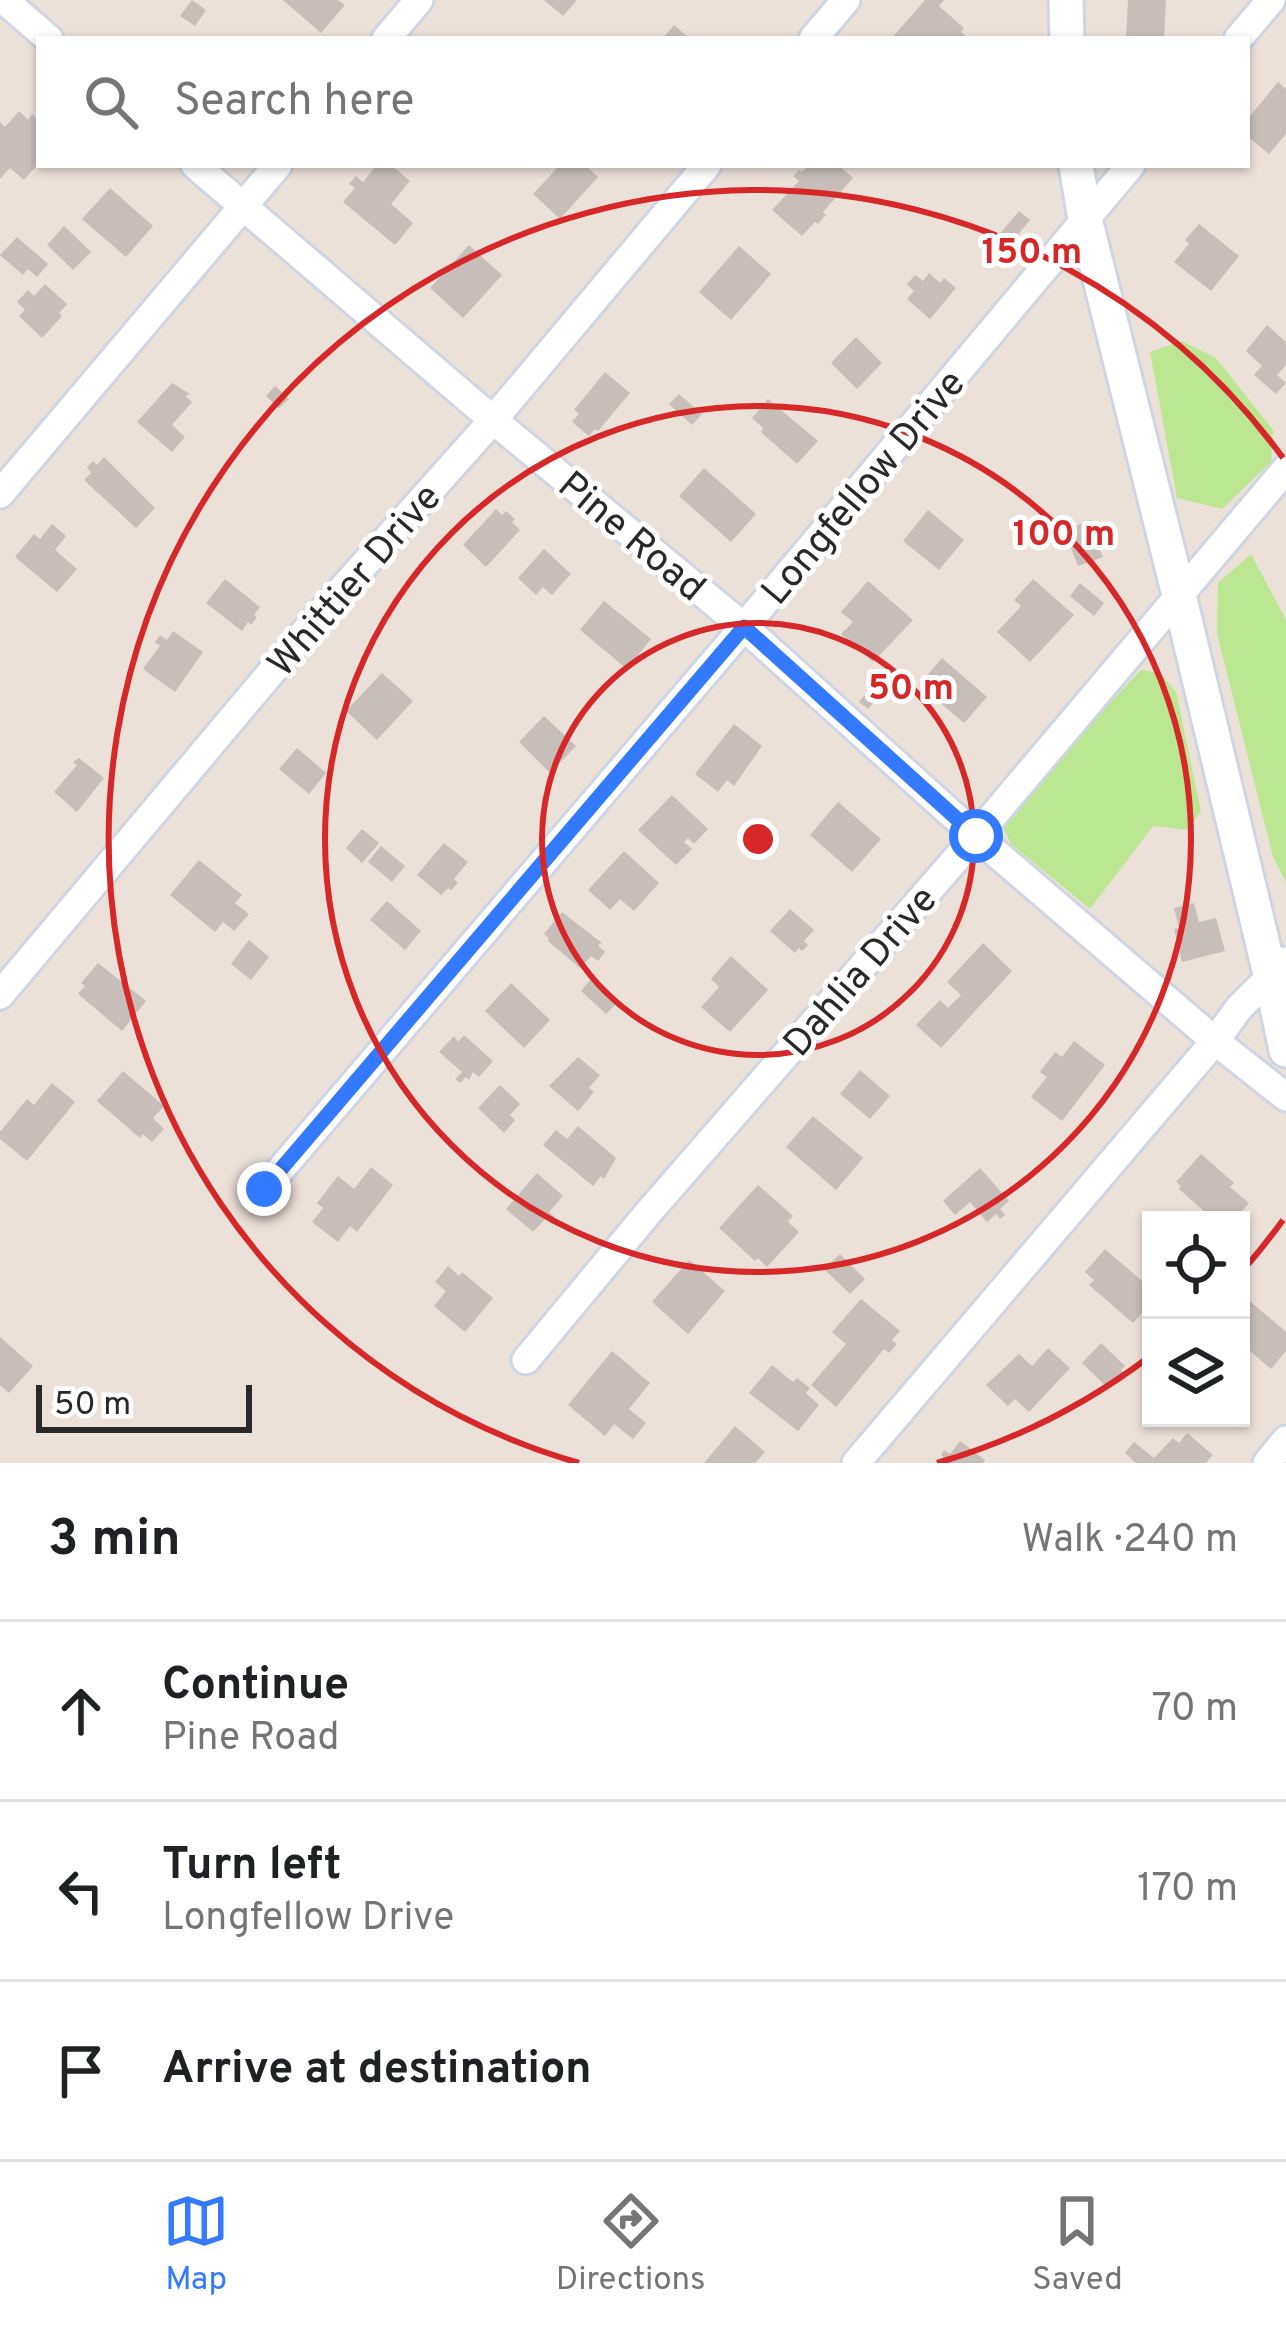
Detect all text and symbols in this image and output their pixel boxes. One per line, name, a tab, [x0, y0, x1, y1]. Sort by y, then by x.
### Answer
search box	[36, 36, 1250, 168]
icon: search	[78, 69, 144, 135]
text: Search here	[174, 74, 414, 131]
text: 150 m	[982, 231, 1082, 277]
street label: Longfellow Drive	[753, 361, 978, 617]
street label: Pine Road	[546, 463, 714, 614]
street label: Whittier Drive	[259, 475, 454, 689]
text: 100 m	[1013, 513, 1115, 559]
text: 50 m	[868, 667, 954, 713]
route start	[949, 809, 1003, 863]
centre of rings	[737, 818, 779, 860]
street label: Dahlia Drive	[775, 877, 950, 1068]
route end	[237, 1162, 291, 1216]
map controls	[1142, 1211, 1250, 1427]
button: locate	[1142, 1211, 1250, 1319]
button: layers	[1142, 1319, 1250, 1427]
scale bar	[36, 1379, 252, 1432]
text: 50 m	[54, 1385, 131, 1427]
text: 3 min	[48, 1509, 181, 1574]
text: Walk · 240 m	[1022, 1517, 1238, 1566]
text: Continue	[162, 1658, 349, 1715]
icon: ahead	[48, 1678, 114, 1744]
text: 70 m	[1152, 1686, 1238, 1735]
text: Pine Road	[162, 1715, 339, 1764]
text: Turn left	[162, 1838, 341, 1895]
icon: left	[48, 1858, 114, 1924]
text: 170 m	[1137, 1866, 1238, 1915]
text: Longfellow Drive	[162, 1895, 454, 1944]
icon: arrive	[48, 2038, 114, 2104]
text: Arrive at destination	[162, 2042, 592, 2099]
tab: Map	[163, 2188, 229, 2302]
tab: Directions	[556, 2188, 706, 2302]
tab: Saved	[1032, 2188, 1123, 2302]

